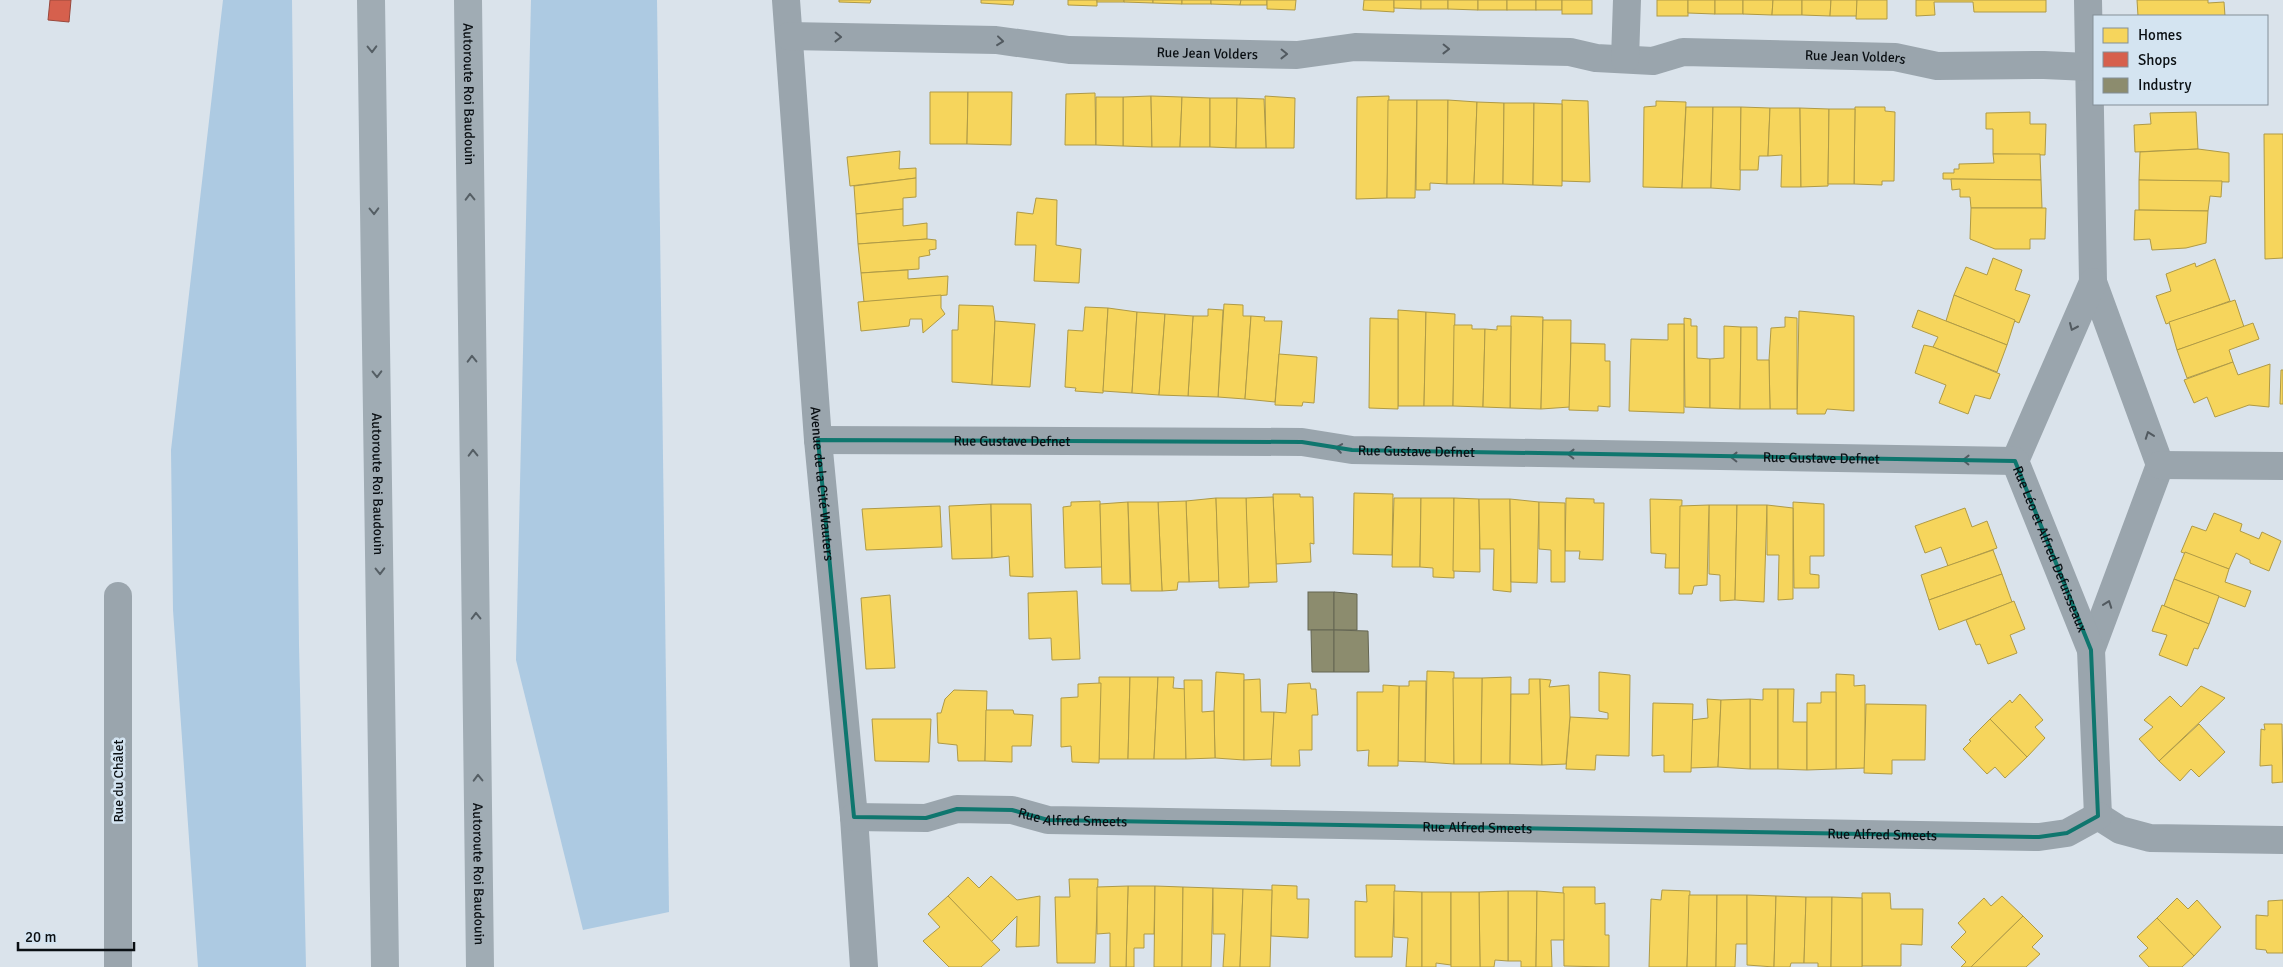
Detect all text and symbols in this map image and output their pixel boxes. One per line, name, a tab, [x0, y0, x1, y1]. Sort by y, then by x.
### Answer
legend	[2093, 15, 2268, 105]
street label: Autoroute Roi Baudouin	[460, 23, 479, 165]
text: Homes	[2138, 26, 2182, 44]
one-way arrow	[834, 31, 842, 42]
one-way arrow	[996, 35, 1004, 46]
street label: Rue Jean Volders	[1156, 43, 1258, 63]
one-way arrow	[1443, 44, 1451, 54]
one-way arrow	[367, 45, 377, 53]
street label: Rue Jean Volders	[1805, 46, 1908, 68]
one-way arrow	[1281, 49, 1289, 60]
text: Shops	[2138, 51, 2177, 69]
text: Industry	[2138, 76, 2191, 94]
one-way arrow	[465, 193, 475, 200]
one-way arrow	[369, 207, 380, 215]
one-way arrow	[2069, 322, 2080, 331]
one-way arrow	[467, 355, 477, 363]
one-way arrow	[372, 370, 382, 378]
street label: Avenue de la Cité Wauters	[807, 406, 838, 562]
street label: Autoroute Roi Baudouin	[368, 413, 388, 555]
one-way arrow	[2145, 431, 2155, 440]
street label: Rue Gustave Defnet	[953, 432, 1071, 450]
street label: Rue Gustave Defnet	[1358, 442, 1475, 461]
one-way arrow	[1334, 443, 1342, 454]
street label: Rue Gustave Defnet	[1763, 448, 1880, 467]
one-way arrow	[468, 449, 479, 457]
one-way arrow	[1567, 449, 1574, 459]
one-way arrow	[1729, 452, 1737, 462]
one-way arrow	[1962, 455, 1970, 465]
street label: Rue Léo et Alfred Defuisseaux	[2009, 463, 2092, 635]
one-way arrow	[374, 567, 385, 575]
one-way arrow	[2102, 600, 2112, 609]
one-way arrow	[470, 612, 481, 620]
street label: Rue du Châlet	[110, 739, 127, 823]
one-way arrow	[473, 774, 483, 782]
street label: Autoroute Roi Baudouin	[469, 803, 488, 945]
street label: Rue Alfred Smeets	[1016, 804, 1127, 830]
street label: Rue Alfred Smeets	[1422, 818, 1532, 837]
street label: Rue Alfred Smeets	[1827, 825, 1937, 844]
scale bar	[18, 920, 134, 952]
text: 20 m	[25, 928, 56, 946]

